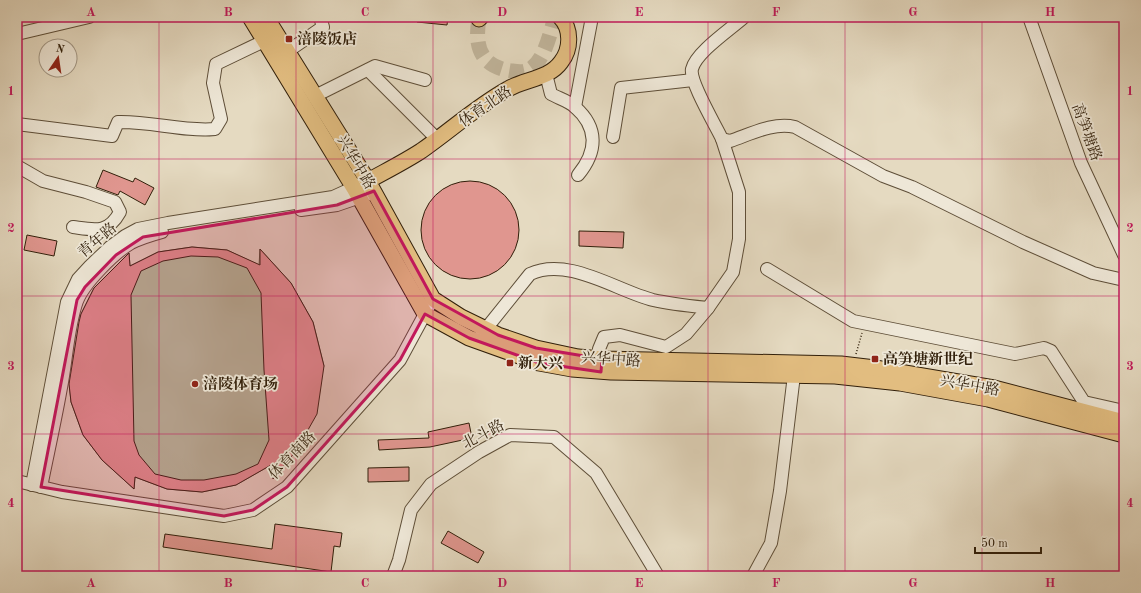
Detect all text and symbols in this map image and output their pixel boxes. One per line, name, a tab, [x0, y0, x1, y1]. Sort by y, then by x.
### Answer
text: A	[86, 6, 96, 19]
text: B	[223, 6, 233, 19]
text: C	[361, 6, 369, 19]
text: D	[497, 6, 507, 19]
text: E	[635, 6, 644, 19]
text: F	[772, 6, 781, 19]
text: G	[908, 6, 918, 19]
text: H	[1045, 6, 1056, 19]
place label: 涪陵饭店	[297, 30, 357, 48]
marker: 涪陵饭店	[284, 34, 294, 44]
north arrow	[38, 38, 78, 78]
text: N	[55, 43, 66, 56]
street label: 体育北路	[456, 83, 515, 130]
text: 1	[7, 85, 15, 98]
text: 1	[1126, 85, 1134, 98]
street label: 高笋塘路	[1068, 101, 1105, 163]
street label: 兴华中路	[333, 132, 378, 192]
street label: 青年路	[75, 219, 120, 261]
text: 2	[7, 222, 15, 235]
text: 2	[1126, 222, 1134, 235]
street label: 兴华中路	[580, 349, 641, 370]
place label: 高笋塘新世纪	[883, 350, 973, 368]
marker: 高笋塘新世纪	[870, 354, 880, 364]
place label: 新大兴	[518, 355, 563, 372]
marker: 新大兴	[505, 358, 515, 368]
text: 3	[7, 360, 15, 373]
text: 3	[1126, 360, 1134, 373]
street label: 兴华中路	[939, 372, 1001, 399]
place label: 涪陵体育场	[203, 375, 278, 393]
marker: 涪陵体育场	[190, 379, 200, 389]
street label: 北斗路	[459, 417, 507, 452]
street label: 体育南路	[265, 428, 319, 483]
text: 4	[7, 497, 15, 510]
text: 4	[1126, 497, 1134, 510]
scale bar	[975, 529, 1041, 555]
text: 50 m	[981, 537, 1008, 550]
text: A	[86, 577, 96, 590]
text: B	[223, 577, 233, 590]
text: C	[361, 577, 369, 590]
text: D	[497, 577, 507, 590]
text: E	[635, 577, 644, 590]
text: F	[772, 577, 781, 590]
text: G	[908, 577, 918, 590]
text: H	[1045, 577, 1056, 590]

